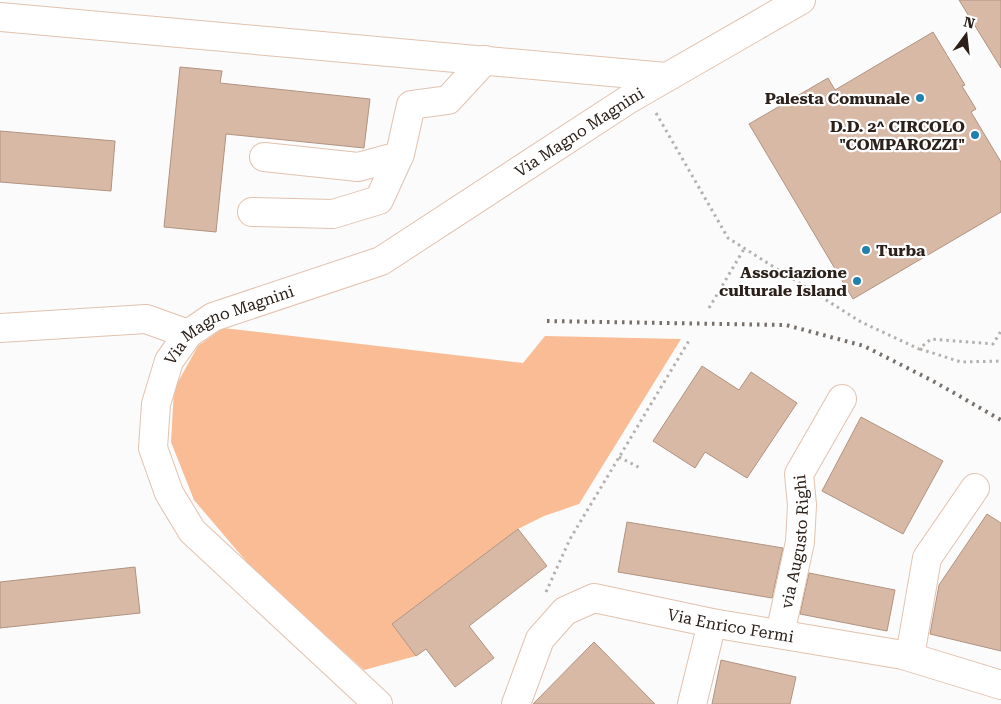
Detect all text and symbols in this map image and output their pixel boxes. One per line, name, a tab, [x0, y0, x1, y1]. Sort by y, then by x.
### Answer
north arrow	[941, 10, 991, 60]
text: N	[962, 13, 977, 32]
street label: Via Magno Magnini	[511, 83, 647, 181]
place label: Palesta Comunale	[765, 89, 910, 108]
marker: Palesta Comunale	[914, 92, 926, 104]
place label: D.D. 2^ CIRCOLO "COMPAROZZI"	[830, 117, 965, 154]
marker: D.D. 2^ CIRCOLO "COMPAROZZI"	[969, 129, 981, 141]
place label: Turba	[876, 241, 926, 260]
marker: Turba	[860, 244, 872, 256]
place label: Associazione culturale Island	[719, 263, 847, 300]
marker: Associazione culturale Island	[851, 275, 863, 287]
street label: Via Magno Magnini	[160, 281, 296, 368]
street label: via Augusto Righi	[776, 474, 812, 610]
street label: Via Enrico Fermi	[666, 604, 795, 646]

